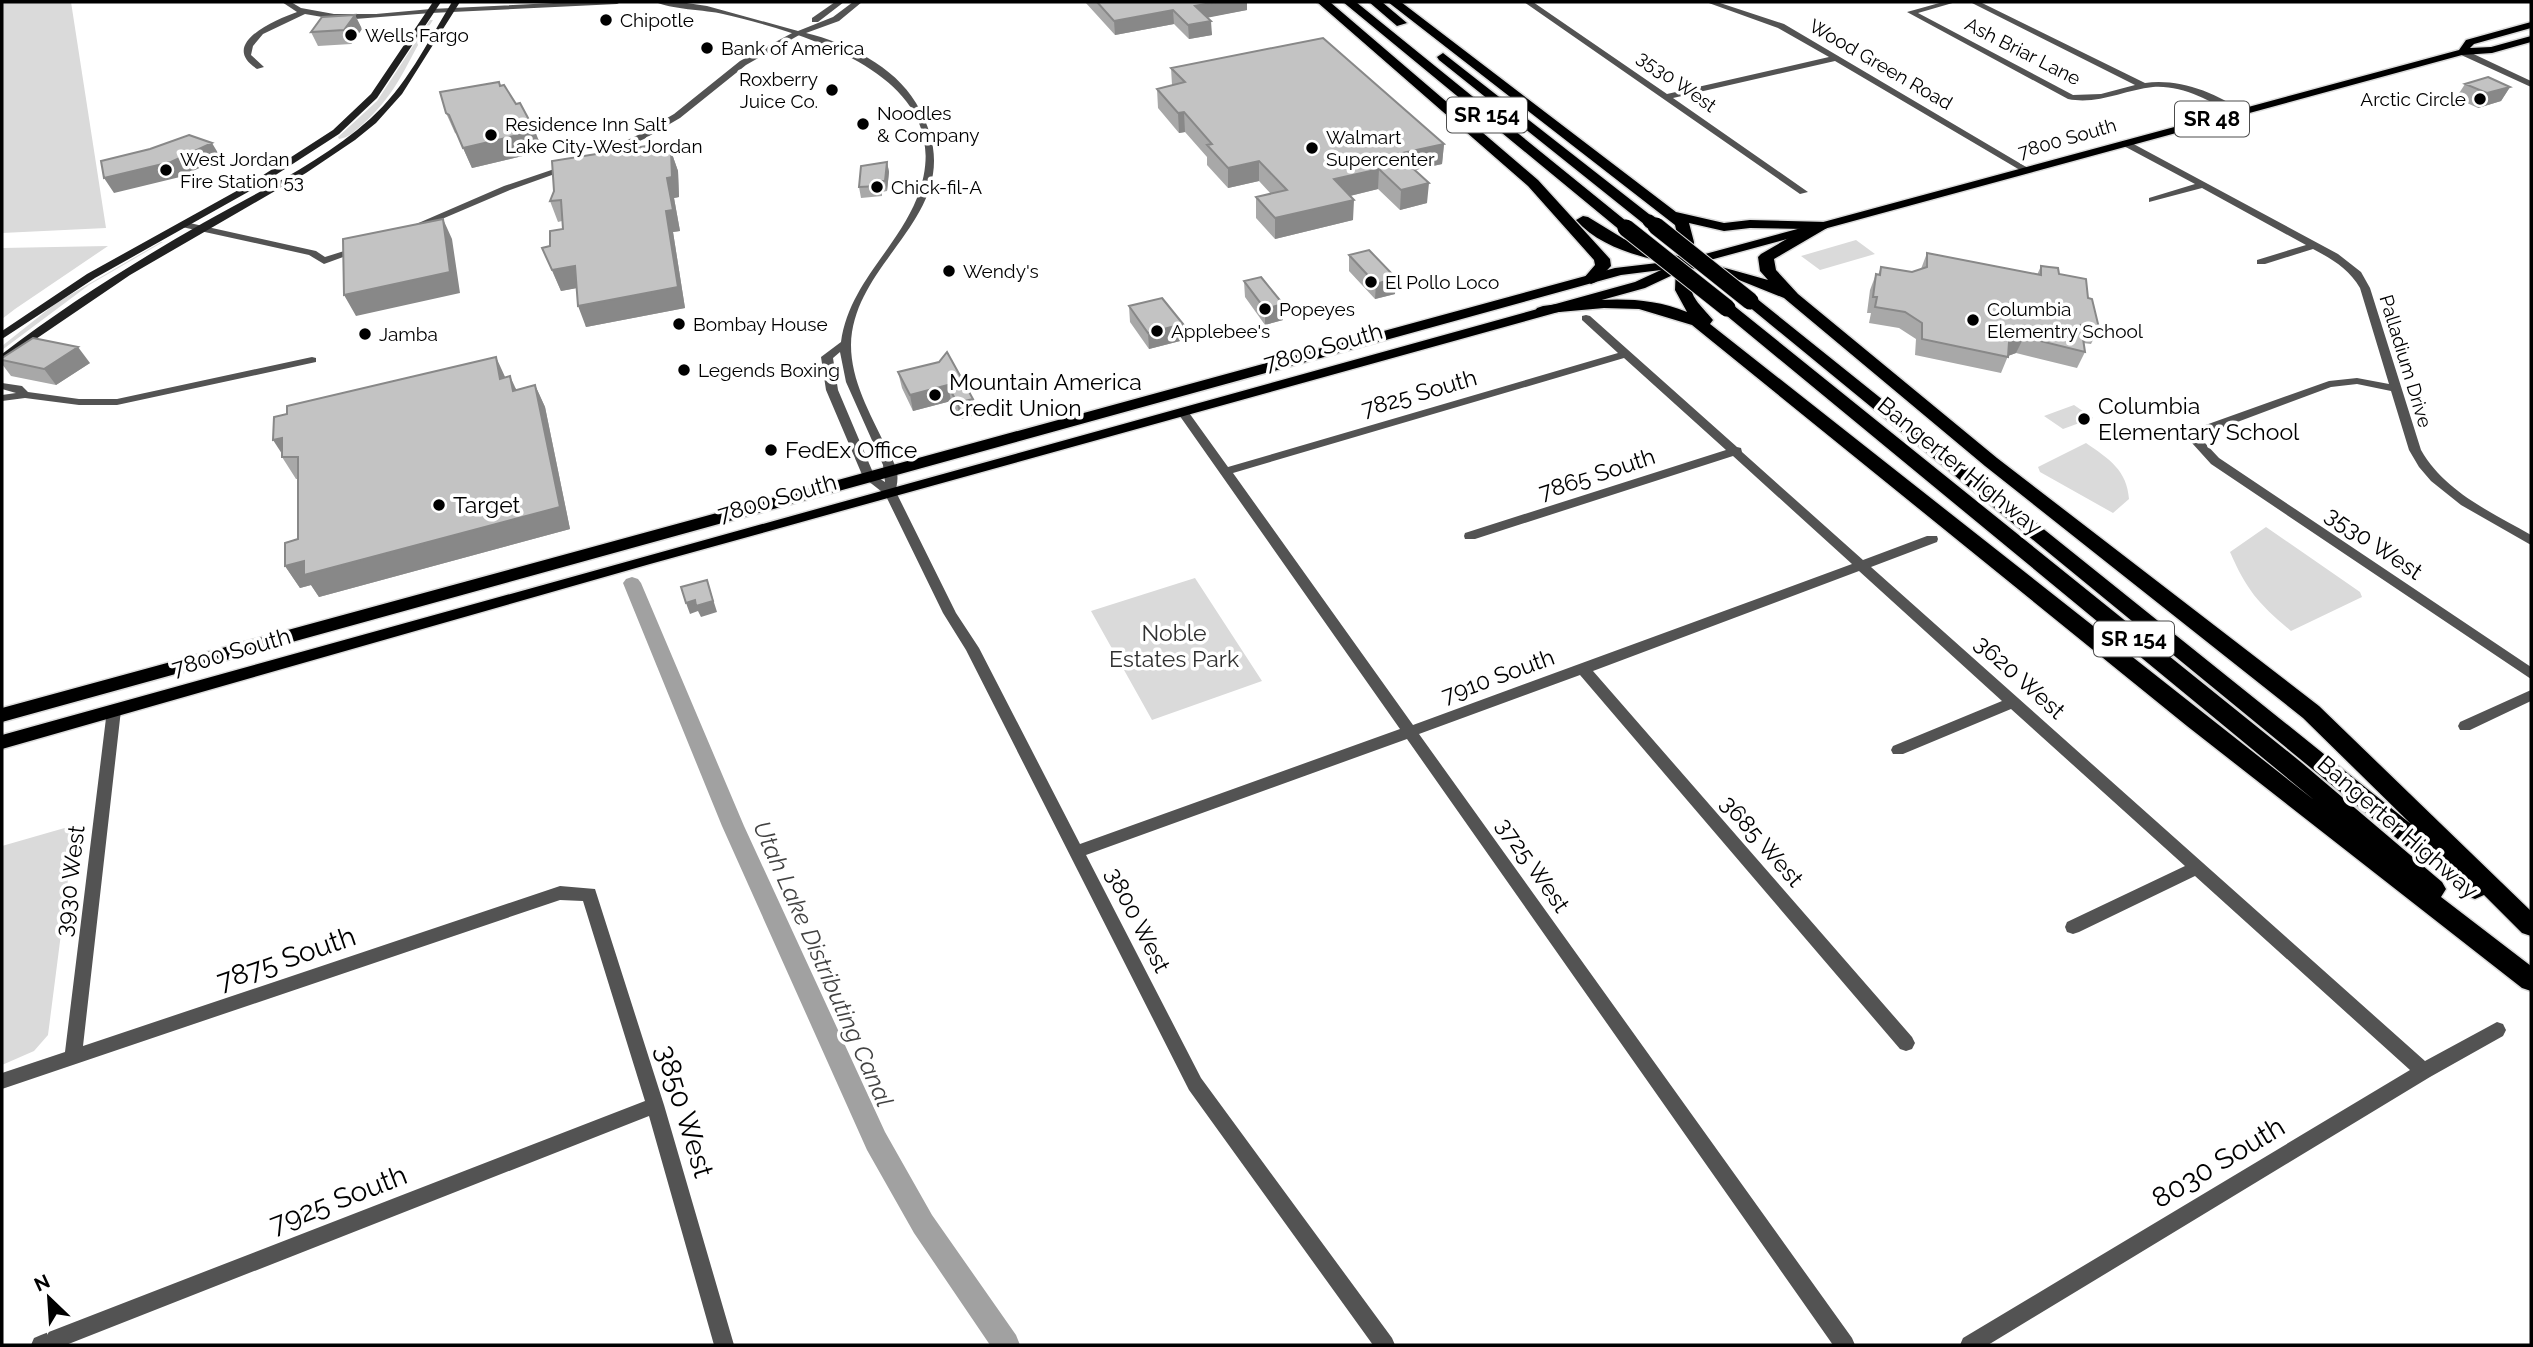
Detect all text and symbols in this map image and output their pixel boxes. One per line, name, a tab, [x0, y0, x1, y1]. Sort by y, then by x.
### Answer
place label: Chipotle	[620, 9, 694, 31]
marker: Chipotle	[598, 12, 614, 28]
street label: Ash Briar Lane	[1962, 13, 2084, 89]
street label: Wood Green Road	[1806, 14, 1956, 114]
place label: Wells Fargo	[365, 24, 469, 46]
marker: Wells Fargo	[343, 27, 359, 43]
place label: Bank of America	[721, 37, 864, 59]
marker: Bank of America	[699, 40, 715, 56]
street label: 3530 West	[1633, 46, 1721, 117]
place label: Roxberry Juice Co.	[739, 68, 818, 112]
marker: Roxberry Juice Co.	[824, 82, 840, 98]
place label: Arctic Circle	[2360, 88, 2466, 110]
marker: Arctic Circle	[2472, 91, 2488, 107]
road number: SR 154	[1447, 97, 1527, 132]
place label: Noodles & Company	[877, 102, 980, 146]
road number: SR 48	[2175, 102, 2249, 136]
place label: Residence Inn Salt Lake City-West Jordan	[505, 113, 702, 157]
street label: 7800 South	[2015, 113, 2119, 163]
marker: Noodles & Company	[855, 116, 871, 132]
place label: Walmart Supercenter	[1326, 126, 1435, 170]
marker: Residence Inn Salt Lake City-West Jordan	[483, 127, 499, 143]
marker: Walmart Supercenter	[1304, 140, 1320, 156]
place label: West Jordan Fire Station 53	[180, 148, 304, 192]
marker: West Jordan Fire Station 53	[158, 162, 174, 178]
place label: Chick-fil-A	[891, 176, 982, 198]
marker: Chick-fil-A	[869, 179, 885, 195]
place label: Wendy's	[963, 260, 1039, 282]
marker: Wendy's	[941, 263, 957, 279]
place label: El Pollo Loco	[1385, 271, 1499, 293]
marker: El Pollo Loco	[1363, 274, 1379, 290]
street label: Palladium Drive	[2375, 292, 2437, 430]
place label: Popeyes	[1279, 298, 1355, 320]
place label: Columbia Elementry School	[1987, 298, 2144, 342]
marker: Popeyes	[1257, 301, 1273, 317]
marker: Columbia Elementry School	[1965, 312, 1981, 328]
place label: Bombay House	[693, 313, 828, 335]
marker: Bombay House	[671, 316, 687, 332]
street label: 7800 South	[1260, 317, 1385, 376]
place label: Applebee's	[1171, 320, 1270, 342]
place label: Jamba	[379, 323, 438, 345]
marker: Applebee's	[1149, 323, 1165, 339]
marker: Jamba	[357, 326, 373, 342]
place label: Legends Boxing	[698, 359, 840, 381]
marker: Legends Boxing	[676, 362, 692, 378]
street label: 7825 South	[1358, 363, 1480, 422]
place label: Mountain America Credit Union	[949, 368, 1142, 421]
marker: Mountain America Credit Union	[927, 387, 943, 403]
street label: Bangerter Highway	[1873, 391, 2048, 540]
place label: Columbia Elementary School	[2098, 392, 2300, 445]
marker: Columbia Elementary School	[2076, 411, 2092, 427]
place label: FedEx Office	[785, 436, 917, 463]
marker: FedEx Office	[763, 442, 779, 458]
street label: 7865 South	[1535, 442, 1658, 505]
street label: 7800 South	[714, 468, 839, 527]
place label: Target	[453, 491, 521, 518]
marker: Target	[431, 497, 447, 513]
street label: 3530 West	[2321, 500, 2428, 585]
park label: Noble Estates Park	[1109, 619, 1239, 672]
street label: 7800 South	[168, 622, 293, 681]
road number: SR 154	[2094, 622, 2174, 656]
street label: 3620 West	[1970, 629, 2071, 724]
street label: 7910 South	[1438, 643, 1558, 708]
street label: Bangerter Highway	[2313, 750, 2484, 904]
street label: 3685 West	[1715, 789, 1810, 892]
street label: 3725 West	[1491, 812, 1576, 917]
water label: Utah Lake Distributing Canal	[747, 816, 900, 1111]
street label: 3930 West	[49, 823, 90, 938]
street label: 3800 West	[1101, 863, 1176, 977]
street label: 7875 South	[212, 919, 360, 998]
street label: 3850 West	[649, 1041, 720, 1182]
street label: 8030 South	[2146, 1110, 2291, 1215]
street label: 7925 South	[265, 1158, 411, 1241]
north arrow	[14, 1263, 84, 1333]
text: N	[31, 1270, 53, 1296]

